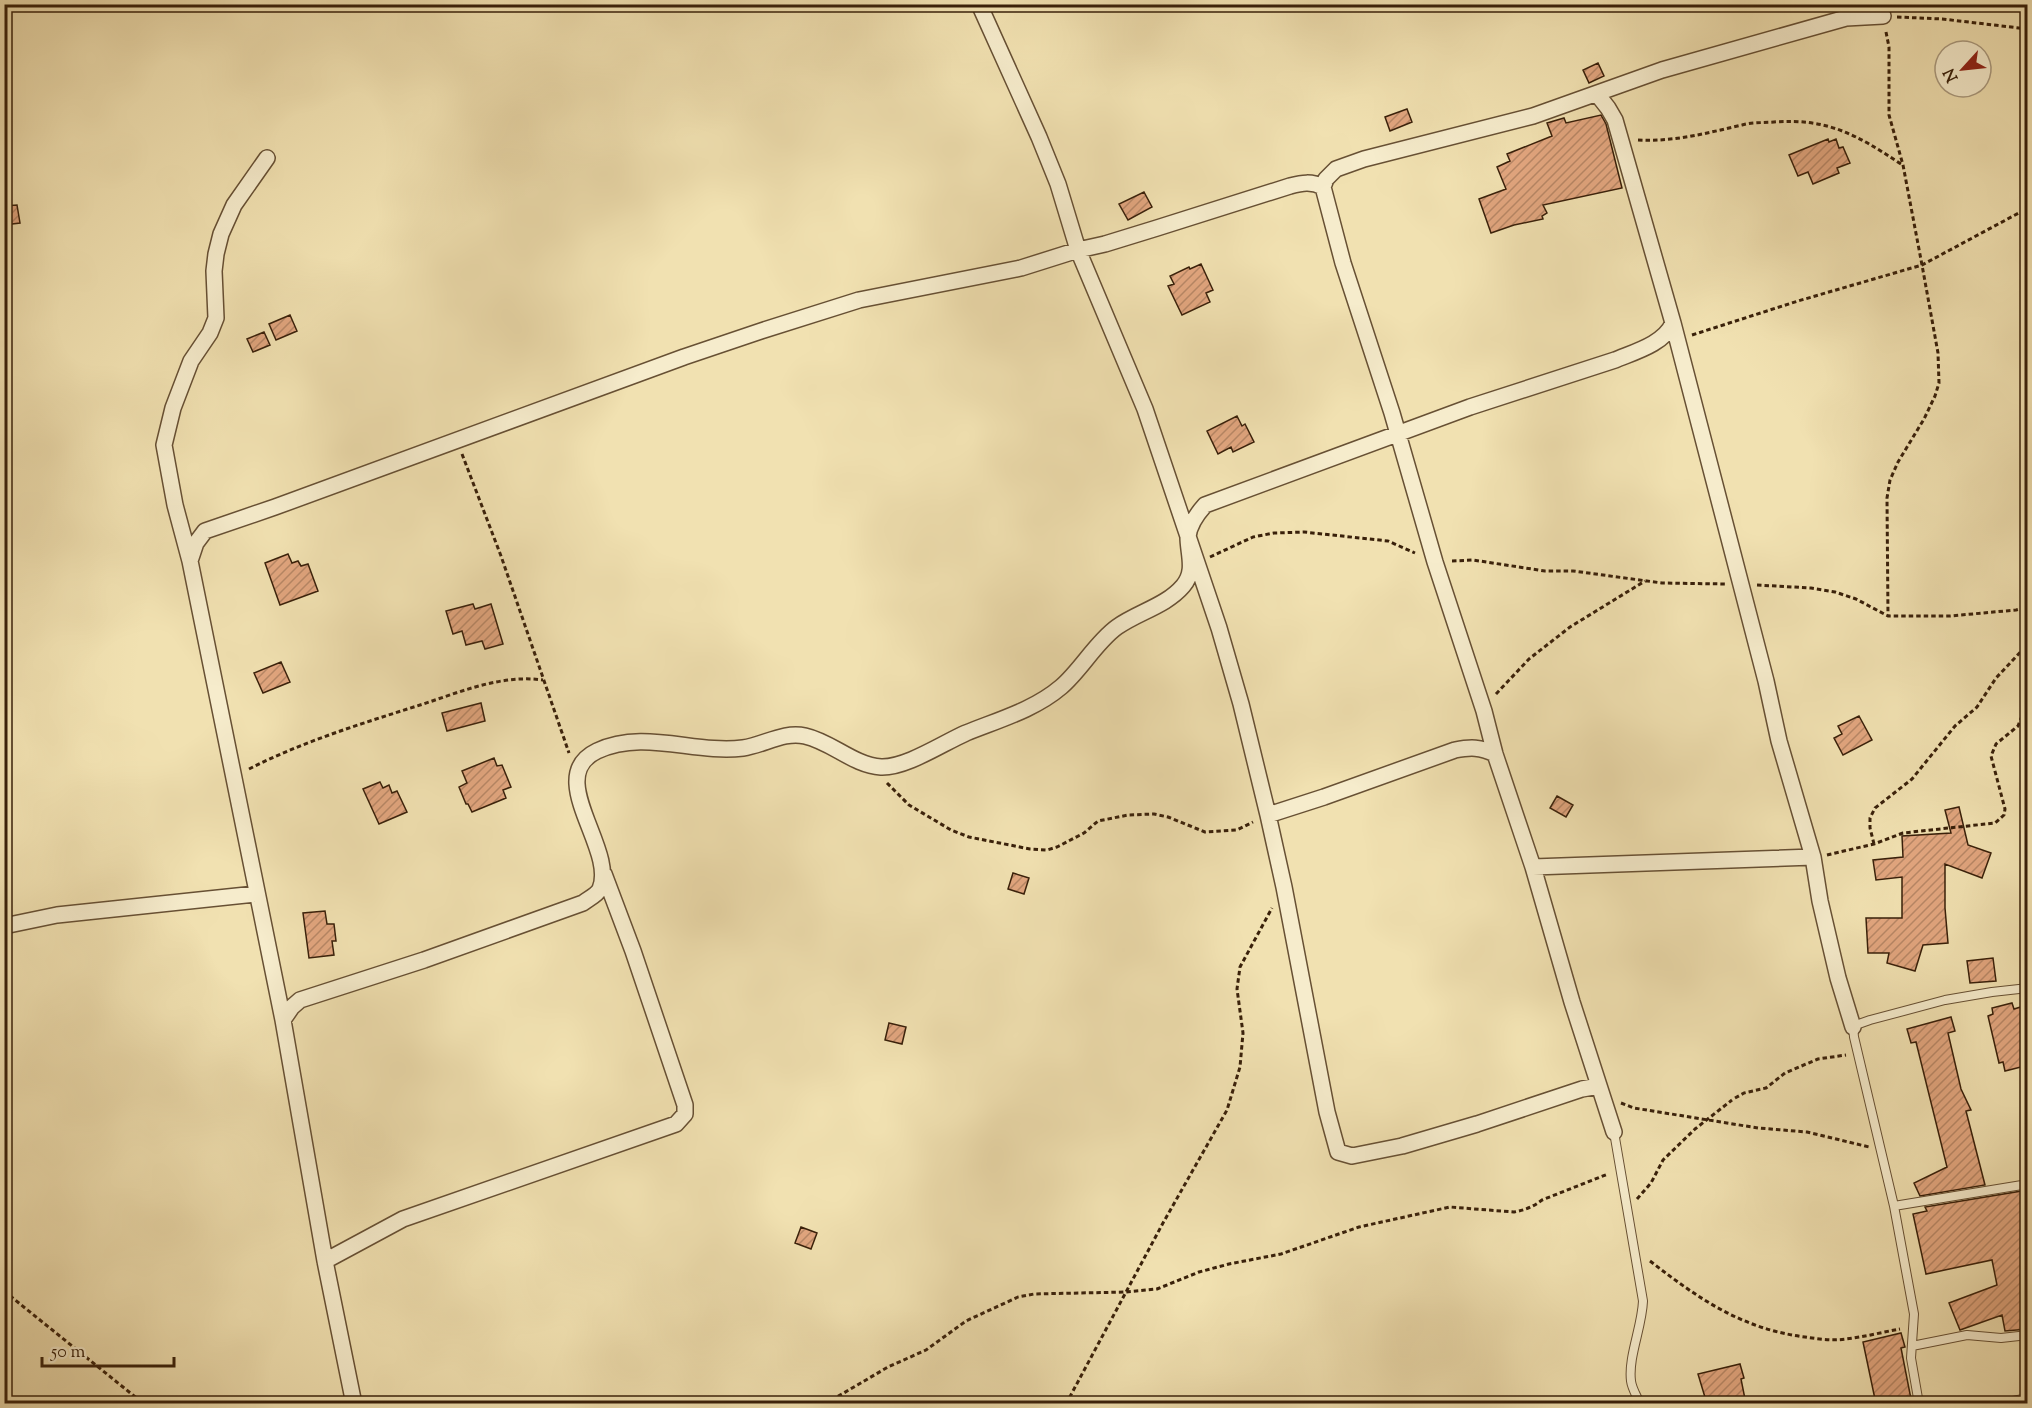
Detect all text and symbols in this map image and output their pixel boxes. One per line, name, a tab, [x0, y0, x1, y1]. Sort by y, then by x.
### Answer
north arrow	[1933, 39, 1993, 99]
text: N	[1939, 64, 1965, 86]
scale bar	[42, 1330, 174, 1368]
text: 50 m	[50, 1340, 86, 1366]

